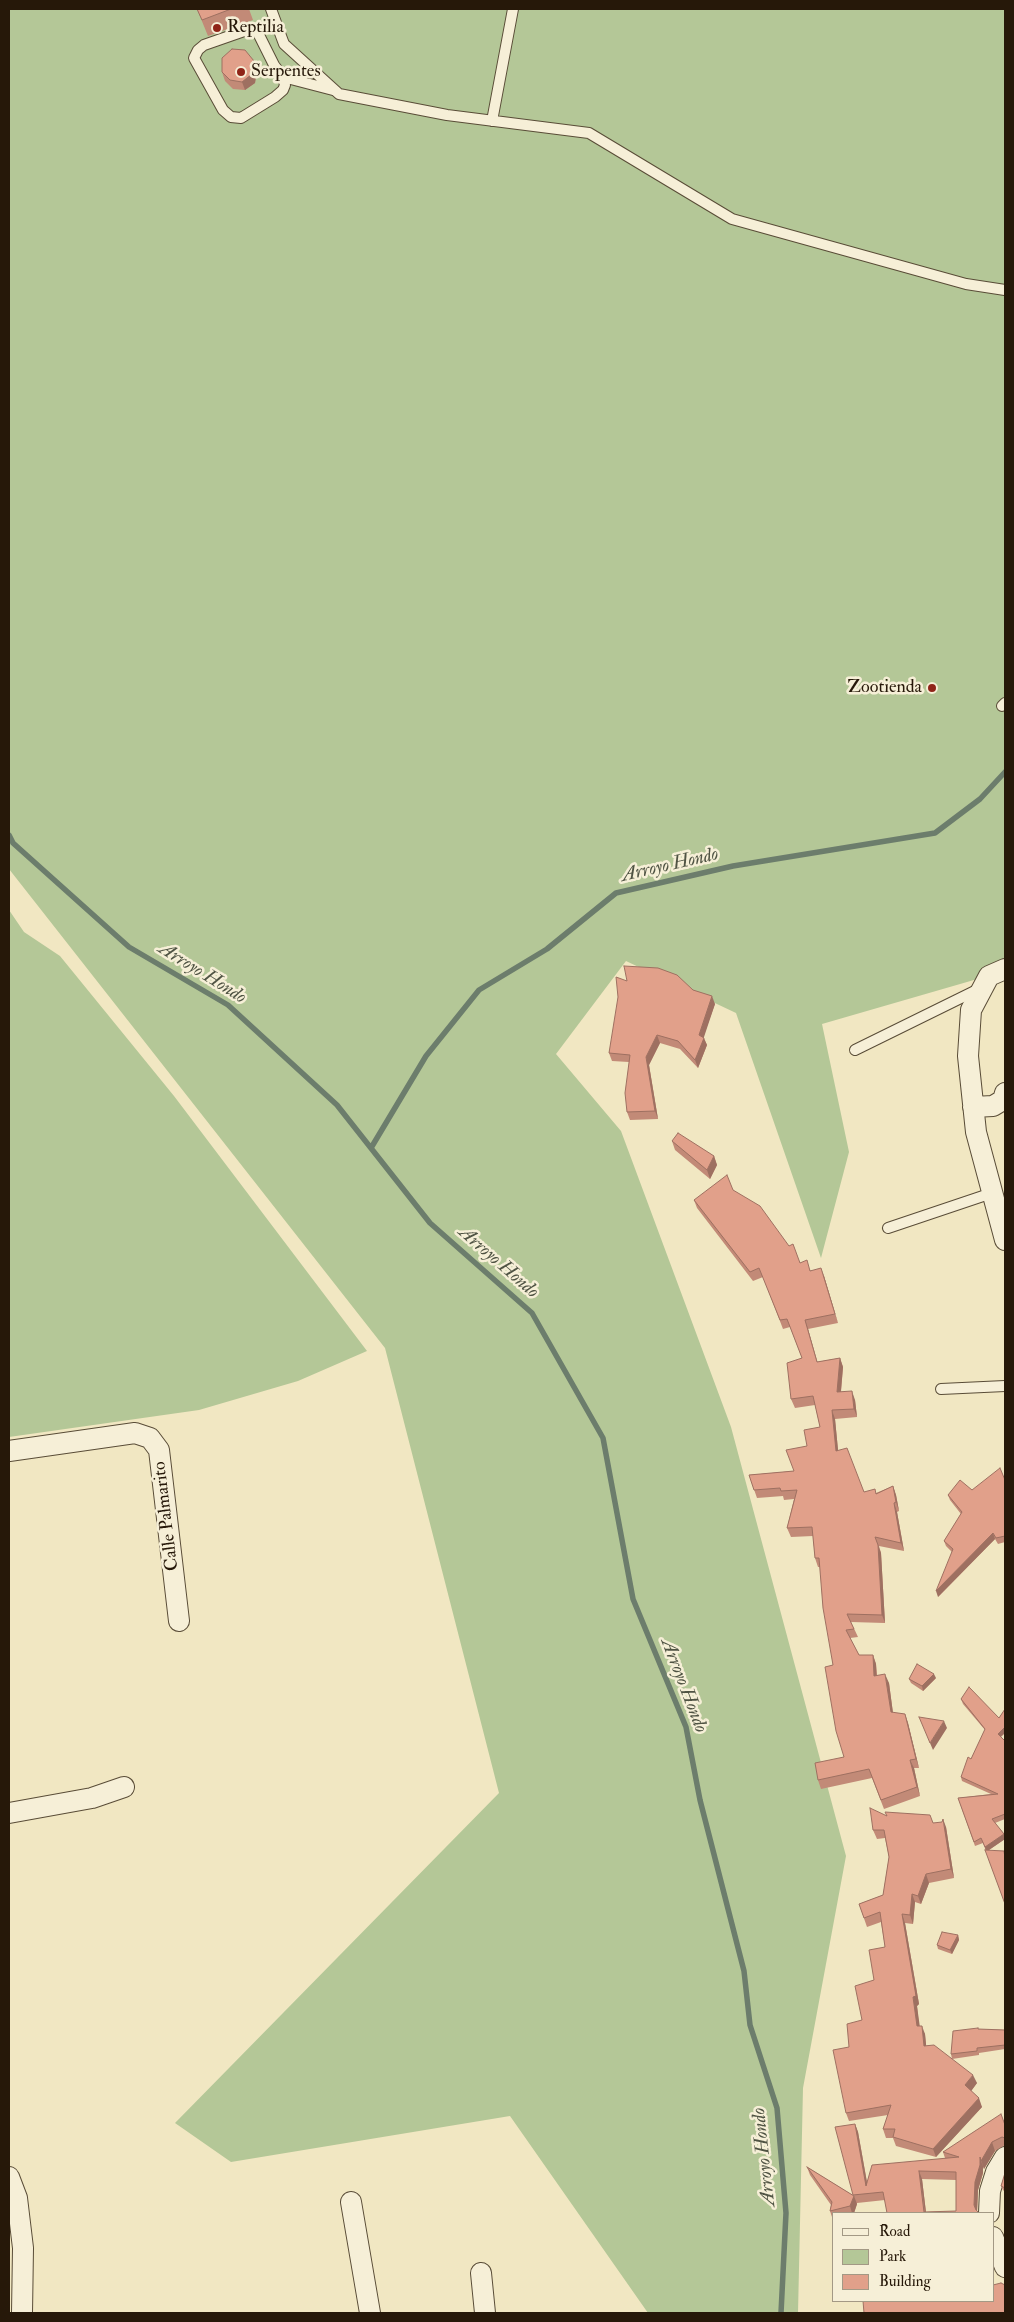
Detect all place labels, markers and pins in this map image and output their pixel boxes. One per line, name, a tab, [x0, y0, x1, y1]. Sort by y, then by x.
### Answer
place label: Reptilia	[227, 17, 284, 39]
marker: Reptilia	[211, 22, 223, 34]
place label: Serpentes	[251, 61, 321, 83]
marker: Serpentes	[235, 66, 247, 78]
place label: Zootienda	[848, 677, 922, 699]
marker: Zootienda	[926, 682, 938, 694]

